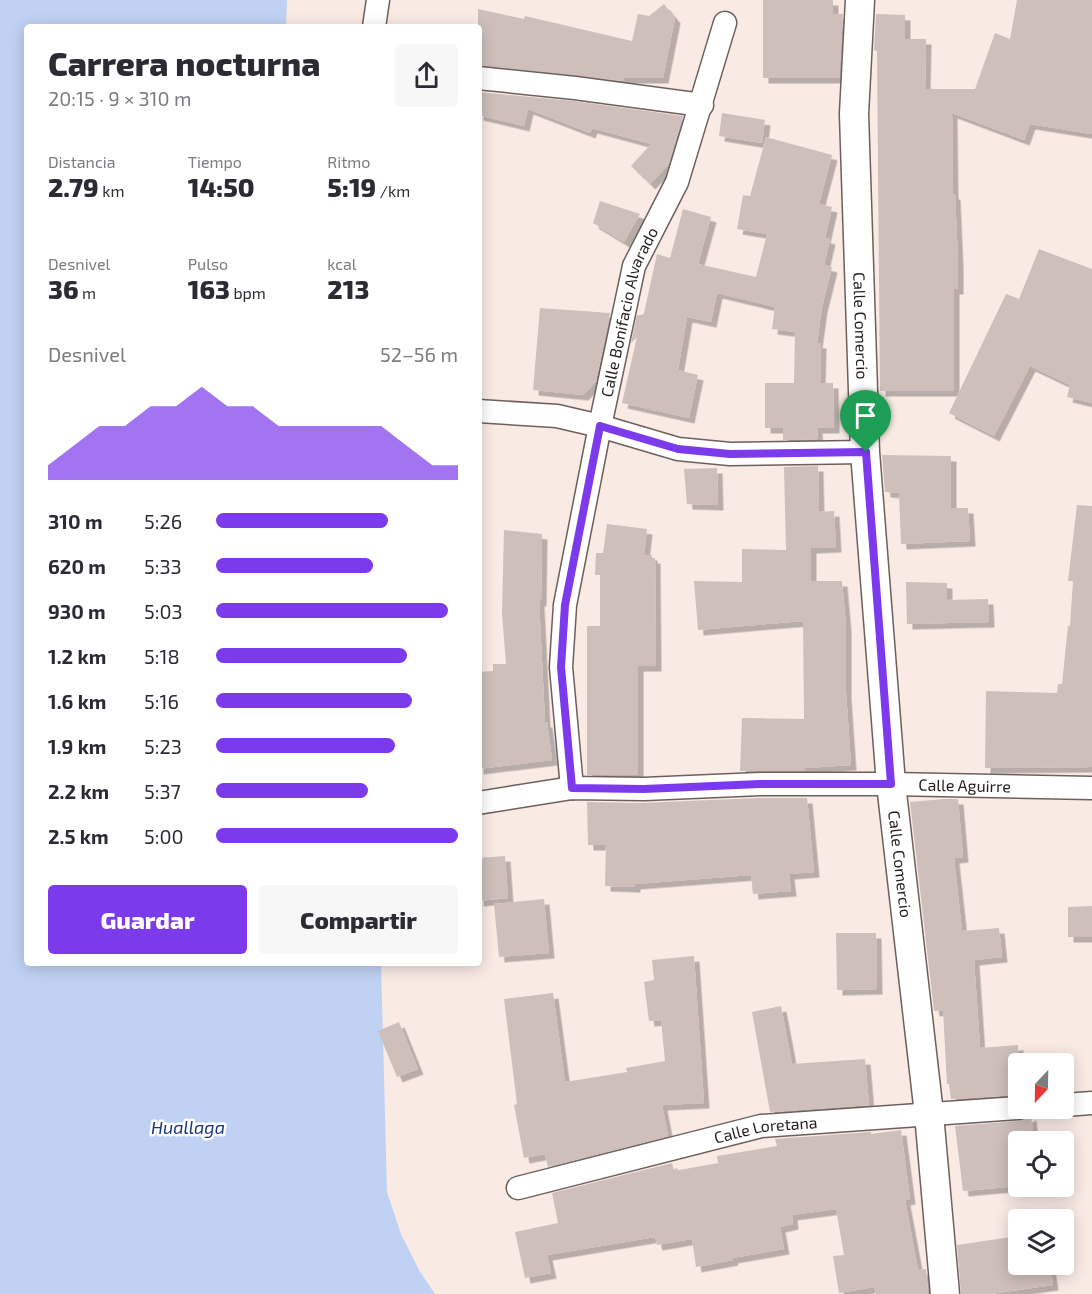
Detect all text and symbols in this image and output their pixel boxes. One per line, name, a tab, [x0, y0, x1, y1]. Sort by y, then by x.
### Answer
text: Carrera nocturna	[48, 43, 320, 83]
button: share	[395, 44, 458, 107]
text: 20:15 · 9 × 310 m	[48, 86, 192, 110]
text: Distancia	[48, 152, 115, 171]
text: Tiempo	[188, 152, 242, 171]
text: Ritmo	[327, 152, 370, 171]
text: 2.79	[48, 171, 99, 202]
text: 14:50	[188, 171, 255, 202]
text: 5:19	[327, 171, 376, 202]
text: km	[99, 181, 124, 200]
text: /km	[376, 181, 410, 200]
street label: Calle Bonifacio Alvarado	[596, 224, 661, 399]
text: Desnivel	[48, 254, 110, 273]
text: Pulso	[188, 254, 228, 273]
text: kcal	[327, 254, 357, 273]
street label: Calle Comercio	[850, 272, 873, 380]
text: 36	[48, 273, 79, 304]
text: 163	[188, 273, 230, 304]
text: 213	[327, 273, 369, 304]
text: m	[79, 283, 96, 302]
text: bpm	[230, 283, 266, 302]
text: Desnivel	[48, 342, 126, 366]
text: 52–56 m	[380, 342, 458, 366]
pin	[840, 390, 891, 452]
icon: arrive	[849, 399, 882, 432]
text: 310 m	[48, 509, 103, 533]
text: 5:26	[144, 509, 182, 533]
text: 620 m	[48, 554, 106, 578]
text: 5:33	[144, 554, 182, 578]
text: 930 m	[48, 599, 106, 623]
text: 5:03	[144, 599, 183, 623]
text: 1.2 km	[48, 644, 106, 668]
text: 5:18	[144, 644, 180, 668]
text: 1.6 km	[48, 689, 106, 713]
text: 5:16	[144, 689, 179, 713]
text: 1.9 km	[48, 734, 106, 758]
text: 5:23	[144, 734, 182, 758]
street label: Calle Aguirre	[918, 775, 1011, 795]
text: 2.2 km	[48, 779, 109, 803]
text: 5:37	[144, 779, 181, 803]
street label: Calle Comercio	[885, 810, 916, 919]
text: 2.5 km	[48, 824, 109, 848]
text: 5:00	[144, 824, 184, 848]
button: Guardar	[48, 885, 247, 954]
button: Compartir	[259, 885, 458, 954]
north arrow	[1008, 1053, 1074, 1119]
map controls	[1008, 1053, 1074, 1275]
street label: Calle Loretana	[712, 1112, 818, 1147]
water label: Huallaga	[151, 1116, 225, 1138]
button: locate	[1008, 1131, 1074, 1197]
button: layers	[1008, 1209, 1074, 1275]

